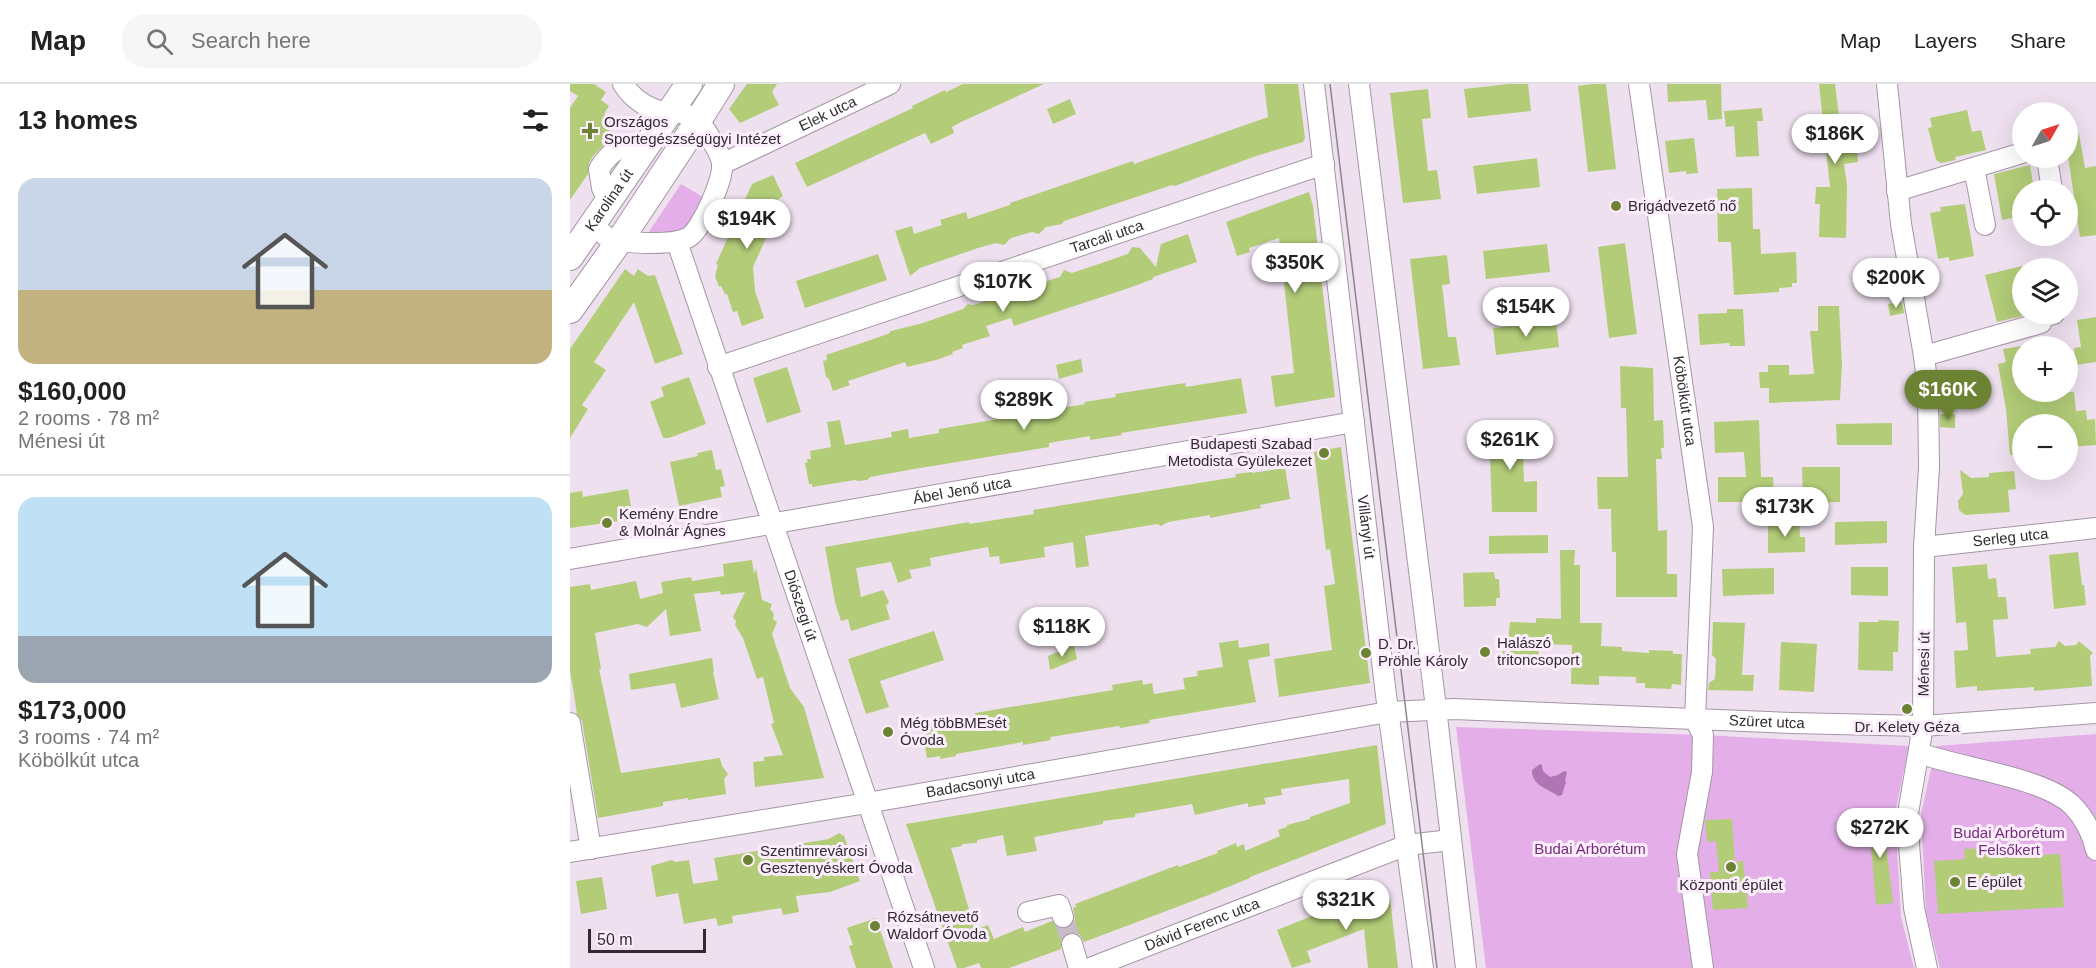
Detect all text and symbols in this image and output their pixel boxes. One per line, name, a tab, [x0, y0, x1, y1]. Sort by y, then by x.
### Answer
search box	[122, 14, 542, 68]
text: Map	[30, 25, 86, 56]
icon: search	[143, 25, 176, 58]
text: Search here	[191, 28, 311, 53]
text: Map	[1840, 29, 1881, 52]
text: Layers	[1914, 29, 1977, 52]
text: Share	[2010, 29, 2066, 52]
street label: Elek utca	[796, 92, 860, 134]
north arrow	[2012, 102, 2078, 168]
map controls	[2012, 102, 2078, 480]
icon: filters	[519, 104, 552, 137]
text: 13 homes	[18, 105, 138, 135]
place label: Országos Sportegészségügyi Intézet	[604, 113, 782, 147]
pin: $186K	[1793, 114, 1877, 165]
marker: Országos Sportegészségügyi Intézet	[581, 122, 599, 140]
text: $186K	[1806, 122, 1864, 144]
street label: Karolina út	[581, 165, 637, 234]
button: locate	[2012, 180, 2078, 246]
place label: Brigádvezető nő	[1628, 197, 1736, 214]
pin: $194K	[705, 199, 789, 250]
marker: Brigádvezető nő	[1609, 199, 1623, 213]
text: $194K	[718, 207, 776, 229]
street label: Tarcali utca	[1068, 216, 1146, 256]
icon: home	[231, 217, 339, 325]
pin: $350K	[1253, 243, 1337, 294]
text: $350K	[1266, 251, 1324, 273]
pin: $200K	[1854, 258, 1938, 309]
button: layers	[2012, 258, 2078, 324]
pin: $107K	[961, 262, 1045, 313]
text: $200K	[1867, 266, 1925, 288]
text: $107K	[974, 270, 1032, 292]
pin: $154K	[1484, 287, 1568, 338]
text: $154K	[1497, 295, 1555, 317]
button: +	[2012, 336, 2078, 402]
street label: Köbölkút utca	[1670, 354, 1700, 448]
pin: $160K	[1906, 370, 1990, 421]
text: $160,000	[18, 376, 126, 406]
text: $160K	[1919, 378, 1977, 400]
pin: $289K	[982, 380, 1066, 431]
text: $289K	[995, 388, 1053, 410]
text: 2 rooms · 78 m²	[18, 407, 159, 429]
button: −	[2012, 414, 2078, 480]
pin: $261K	[1468, 420, 1552, 471]
text: $261K	[1481, 428, 1539, 450]
text: Ménesi út	[18, 430, 105, 452]
place label: Budapesti Szabad Metodista Gyülekezet	[1168, 435, 1313, 469]
marker: Budapesti Szabad Metodista Gyülekezet	[1317, 446, 1331, 460]
street label: Ábel Jenő utca	[912, 473, 1013, 507]
pin: $173K	[1743, 487, 1827, 538]
street label: Villányi út	[1355, 494, 1379, 560]
text: $173K	[1756, 495, 1814, 517]
place label: Kemény Endre & Molnár Ágnes	[619, 505, 726, 539]
marker: Kemény Endre & Molnár Ágnes	[600, 516, 614, 530]
street label: Serleg utca	[1972, 524, 2050, 550]
icon: home	[231, 536, 339, 644]
street label: Diószegi út	[781, 567, 821, 644]
pin: $118K	[1020, 607, 1104, 658]
text: $118K	[1033, 615, 1091, 637]
street label: Ménesi út	[1914, 631, 1933, 697]
place label: Halászó tritoncsoport	[1497, 634, 1580, 668]
place label: D. Dr. Pröhle Károly	[1378, 635, 1469, 669]
marker: Halászó tritoncsoport	[1478, 645, 1492, 659]
marker: D. Dr. Pröhle Károly	[1359, 646, 1373, 660]
text: $173,000	[18, 695, 126, 725]
marker: Dr. Kelety Géza	[1900, 702, 1914, 716]
street label: Szüret utca	[1729, 711, 1806, 731]
place label: Még töbBMEsét Óvoda	[900, 714, 1008, 748]
place label: Dr. Kelety Géza	[1854, 718, 1960, 735]
marker: Még töbBMEsét Óvoda	[881, 725, 895, 739]
text: 3 rooms · 74 m²	[18, 726, 159, 748]
text: Köbölkút utca	[18, 749, 139, 771]
street label: Badacsonyi utca	[924, 765, 1037, 801]
pin: $272K	[1838, 808, 1922, 859]
text: $272K	[1851, 816, 1909, 838]
park label: Budai Arborétum Felsőkert	[1953, 824, 2065, 858]
park label: Budai Arborétum	[1534, 840, 1646, 857]
place label: Szentimrevárosi Gesztenyéskert Óvoda	[760, 842, 913, 876]
marker: Szentimrevárosi Gesztenyéskert Óvoda	[741, 853, 755, 867]
marker: Központi épület	[1724, 860, 1738, 874]
place label: E épület	[1967, 873, 2023, 890]
marker: E épület	[1948, 875, 1962, 889]
place label: Központi épület	[1679, 876, 1784, 893]
pin: $321K	[1304, 880, 1388, 931]
text: $321K	[1317, 888, 1375, 910]
street label: Dávid Ferenc utca	[1142, 894, 1262, 954]
place label: Rózsátnevető Waldorf Óvoda	[887, 908, 987, 942]
marker: Rózsátnevető Waldorf Óvoda	[868, 919, 882, 933]
scale bar	[588, 926, 706, 954]
text: 50 m	[597, 931, 633, 948]

